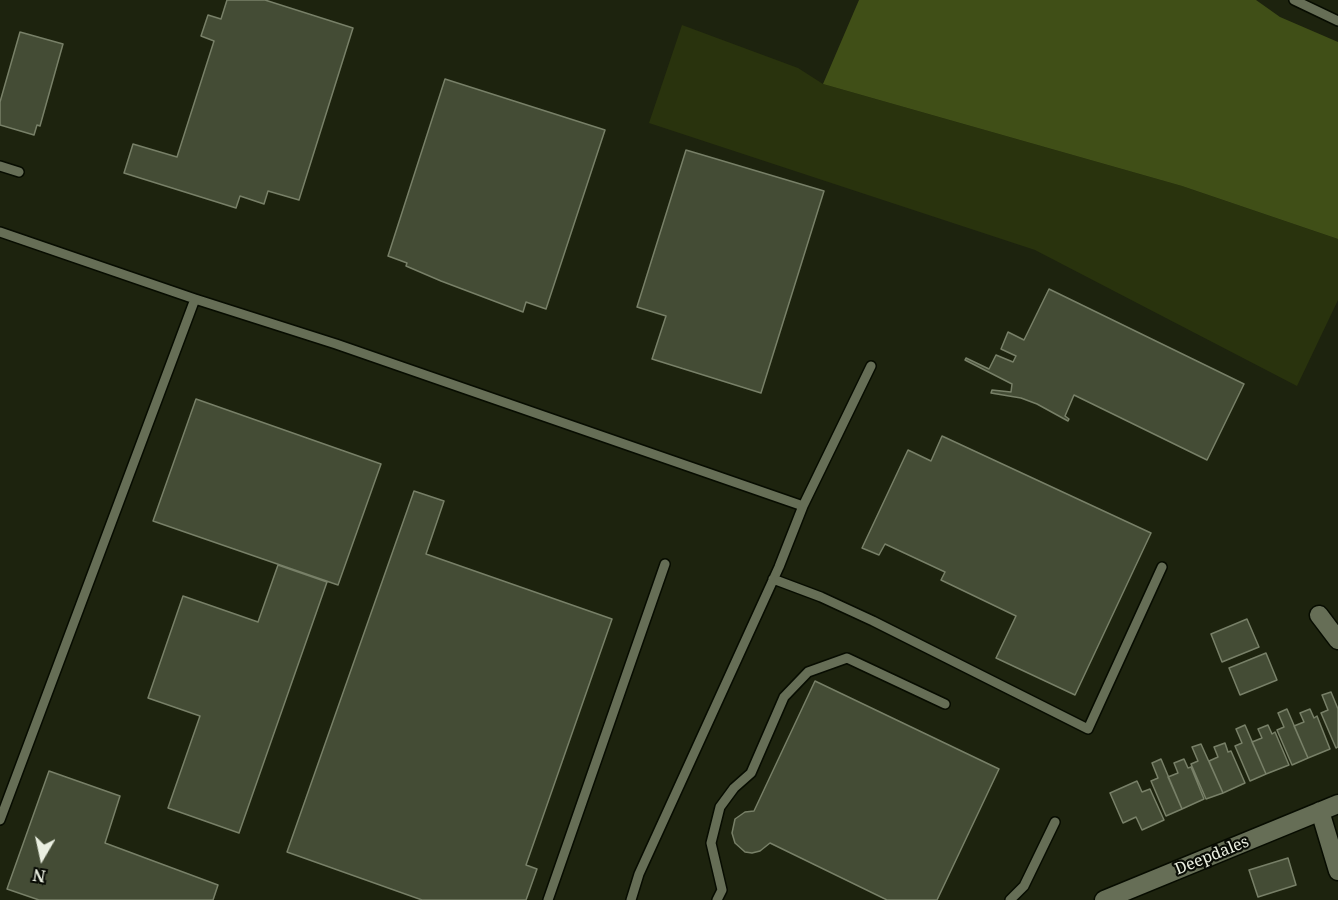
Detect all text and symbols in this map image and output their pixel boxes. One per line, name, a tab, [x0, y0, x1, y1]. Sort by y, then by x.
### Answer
north arrow	[12, 828, 72, 888]
street label: Deepdales	[1172, 832, 1252, 880]
text: N	[31, 864, 47, 888]

